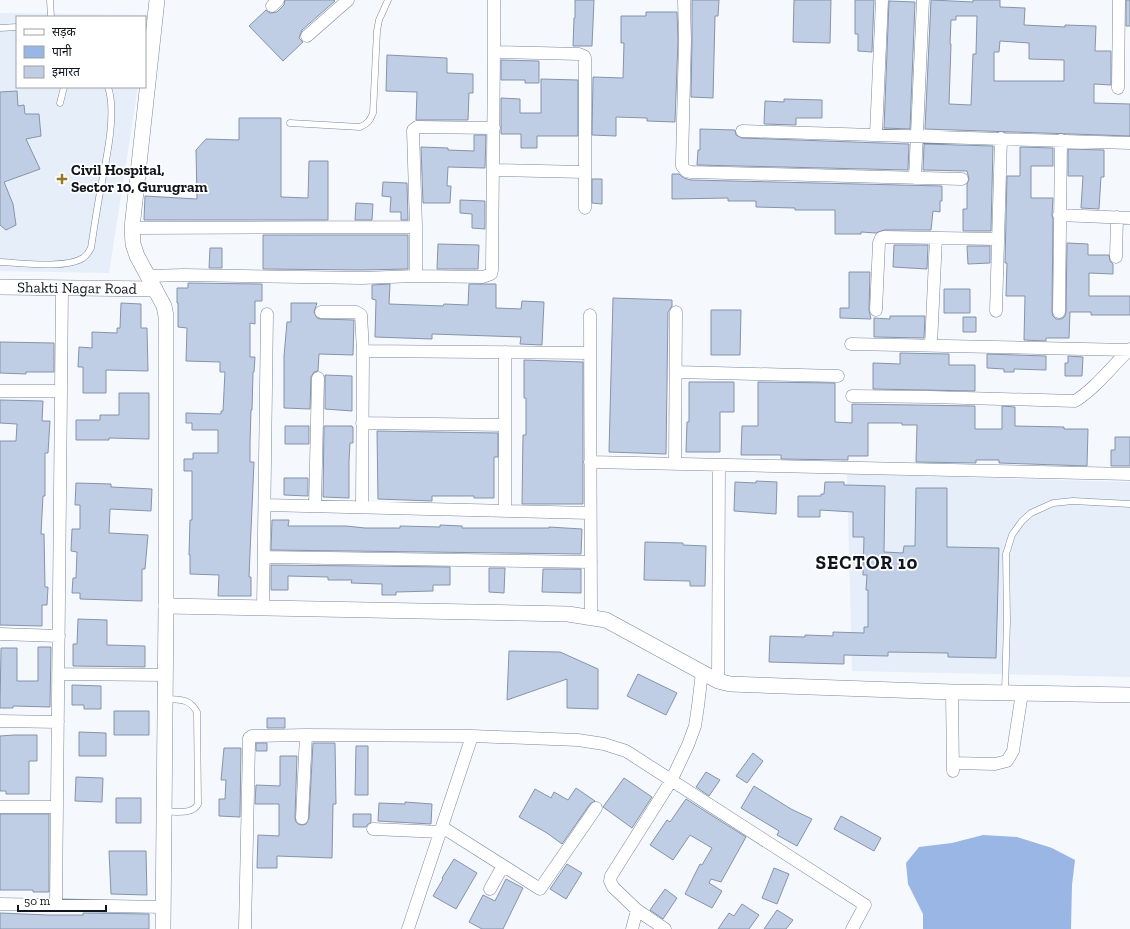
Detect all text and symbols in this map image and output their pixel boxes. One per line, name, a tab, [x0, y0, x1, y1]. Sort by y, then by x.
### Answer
legend	[16, 16, 146, 88]
text: सड़क	[52, 25, 77, 39]
text: पानी	[52, 44, 73, 59]
text: इमारत	[52, 65, 81, 79]
place label: Civil Hospital, Sector 10, Gurugram	[71, 161, 208, 196]
marker: Civil Hospital, Sector 10, Gurugram	[56, 173, 68, 185]
street label: Shakti Nagar Road	[17, 278, 138, 298]
district label: SECTOR 10	[815, 551, 919, 574]
scale bar	[18, 887, 106, 913]
text: 50 m	[24, 894, 51, 908]

